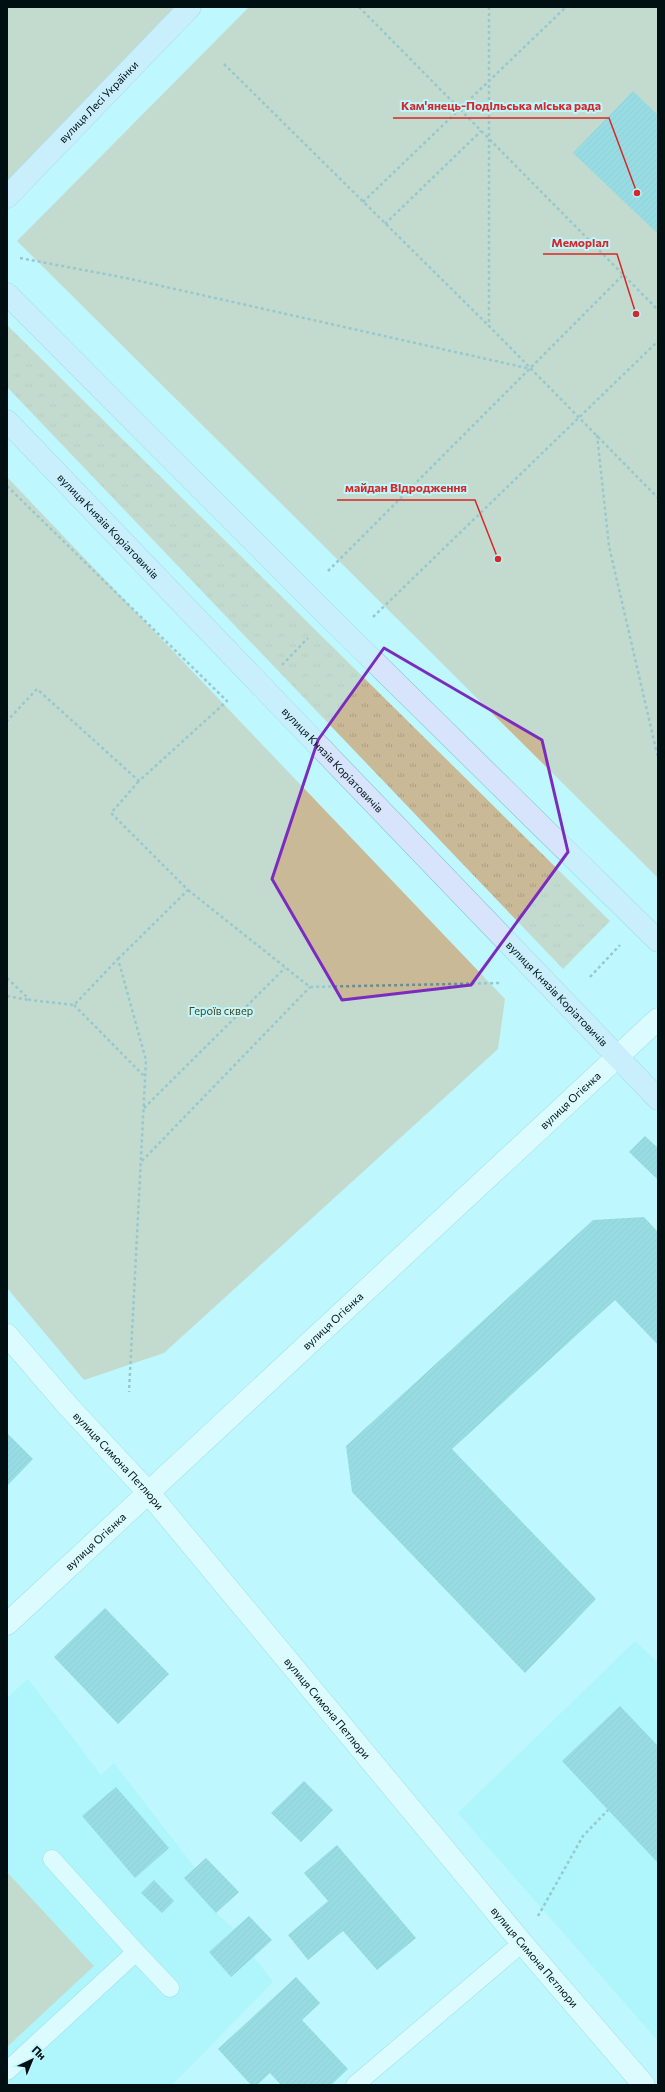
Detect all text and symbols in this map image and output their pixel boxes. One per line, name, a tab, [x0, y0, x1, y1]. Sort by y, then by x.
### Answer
street label: вулиця Лесі Українки	[56, 58, 141, 145]
callout: Кам'янець-Подільська міська рада	[393, 94, 609, 118]
text: Кам'янець-Подільська міська рада	[401, 98, 601, 112]
callout: Меморіал	[543, 230, 617, 254]
text: Меморіал	[551, 235, 609, 249]
street label: вулиця Князів Коріатовичів	[55, 471, 162, 581]
callout: майдан Відродження	[337, 476, 475, 500]
text: майдан Відродження	[345, 480, 467, 494]
street label: вулиця Князів Коріатовичів	[280, 704, 386, 815]
street label: вулиця Князів Коріатовичів	[504, 938, 611, 1049]
park label: Героїв сквер	[189, 1004, 253, 1017]
street label: вулиця Огієнка	[537, 1069, 603, 1132]
street label: вулиця Огієнка	[300, 1289, 366, 1352]
street label: вулиця Симона Петлюри	[71, 1409, 167, 1512]
street label: вулиця Огієнка	[62, 1510, 128, 1573]
street label: вулиця Симона Петлюри	[282, 1655, 373, 1761]
street label: вулиця Симона Петлюри	[489, 1904, 581, 2010]
north arrow	[12, 2040, 52, 2080]
text: Пн	[30, 2043, 49, 2062]

